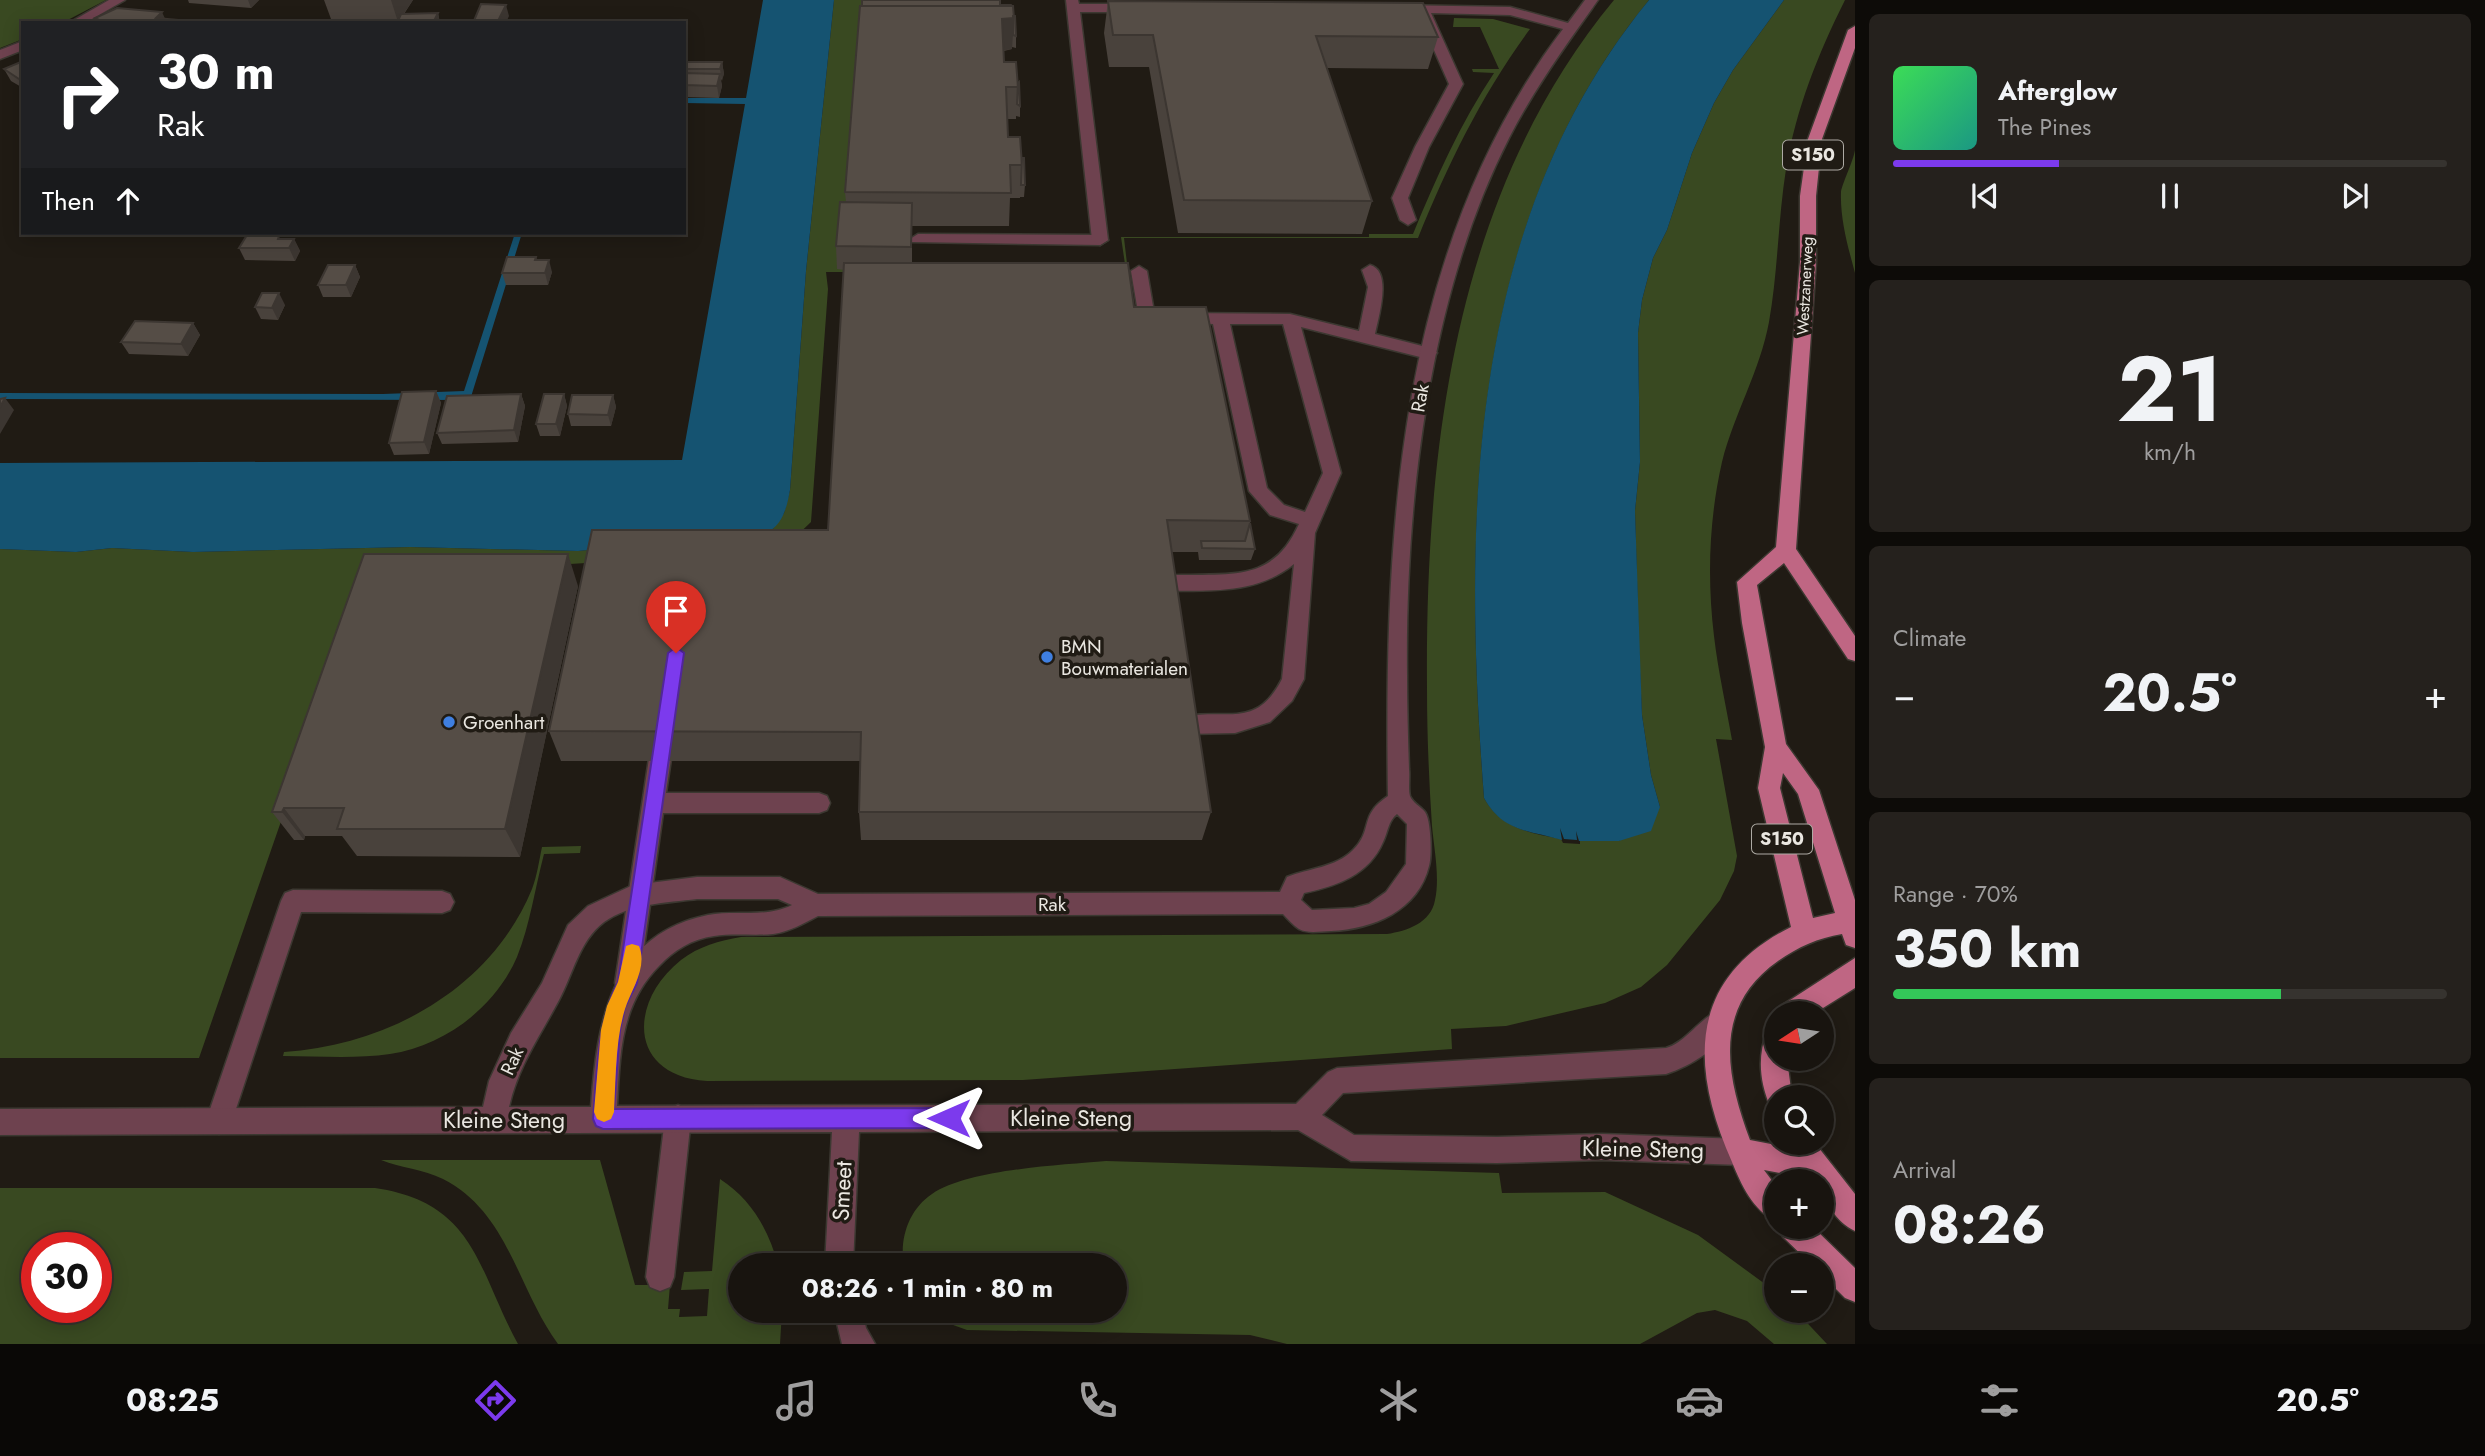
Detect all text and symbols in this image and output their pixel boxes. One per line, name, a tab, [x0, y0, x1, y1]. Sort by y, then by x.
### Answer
text: 30 m	[157, 37, 275, 107]
icon: right	[42, 49, 133, 140]
text: Afterglow	[1998, 72, 2117, 110]
text: Rak	[157, 102, 204, 148]
text: The Pines	[1998, 110, 2091, 144]
road number: S150	[1783, 140, 1843, 170]
icon: previous	[1966, 177, 2004, 215]
icon: pause	[2151, 177, 2189, 215]
icon: next	[2336, 177, 2374, 215]
text: Then	[42, 182, 95, 220]
icon: ahead	[109, 182, 147, 220]
street label: Westzanerweg	[1791, 236, 1819, 336]
text: 21	[2117, 324, 2223, 455]
street label: Rak	[1404, 381, 1436, 414]
text: km/h	[2144, 435, 2196, 469]
pin	[646, 581, 706, 653]
icon: arrive	[657, 592, 695, 630]
text: Climate	[1893, 621, 1966, 655]
place label: BMN Bouwmaterialen	[1061, 633, 1188, 682]
marker: BMN Bouwmaterialen	[1039, 649, 1055, 665]
text: 20.5°	[2102, 655, 2237, 731]
text: −	[1893, 667, 1915, 722]
text: +	[2424, 667, 2447, 722]
place label: Groenhart	[463, 709, 545, 736]
marker: Groenhart	[441, 714, 457, 730]
road number: S150	[1752, 824, 1812, 854]
text: Range · 70%	[1893, 877, 2018, 911]
street label: Rak	[1038, 891, 1067, 918]
text: 350 km	[1893, 911, 2082, 987]
north arrow	[1764, 1001, 1834, 1071]
map controls	[1764, 1001, 1834, 1323]
street label: Rak	[494, 1042, 530, 1079]
position arrow	[912, 1081, 986, 1155]
button: search	[1764, 1085, 1834, 1155]
street label: Kleine Steng	[1010, 1101, 1132, 1135]
street label: Kleine Steng	[443, 1103, 565, 1137]
street label: Kleine Steng	[1582, 1131, 1704, 1167]
text: Arrival	[1893, 1153, 1956, 1187]
street label: Smeet	[823, 1160, 861, 1222]
button: +	[1764, 1169, 1834, 1239]
text: 08:26	[1893, 1187, 2046, 1263]
speed limit sign: 30	[21, 1232, 112, 1323]
button: −	[1764, 1253, 1834, 1323]
text: 08:26 · 1 min · 80 m	[802, 1269, 1053, 1307]
icon: directions	[471, 1376, 520, 1425]
icon: music	[772, 1376, 821, 1425]
icon: phone	[1073, 1376, 1122, 1425]
icon: climate	[1374, 1376, 1423, 1425]
icon: car	[1675, 1376, 1724, 1425]
icon: filters	[1975, 1376, 2024, 1425]
text: 08:25	[126, 1377, 219, 1423]
text: 20.5°	[2276, 1377, 2359, 1423]

